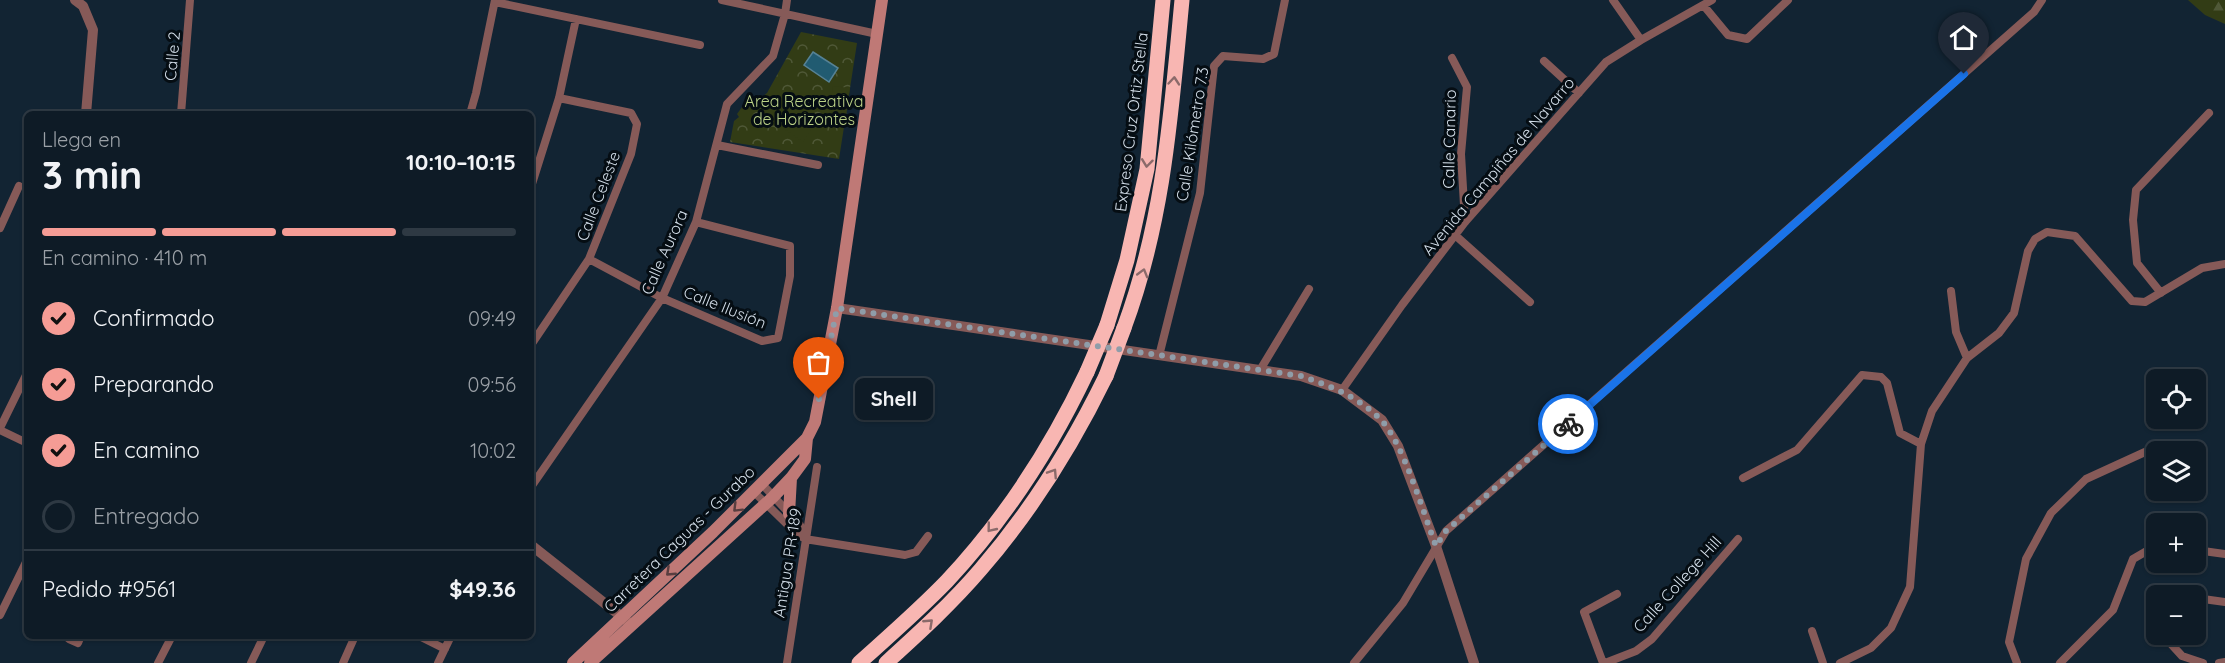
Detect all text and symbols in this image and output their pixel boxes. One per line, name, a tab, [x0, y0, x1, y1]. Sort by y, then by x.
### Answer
pin	[1938, 12, 1989, 74]
icon: home	[1947, 21, 1980, 54]
street label: Calle 2	[160, 30, 184, 82]
street label: Expreso Cruz Ortiz Stella	[1110, 31, 1152, 213]
street label: Calle Kilómetro 7.3	[1172, 65, 1212, 203]
street label: Avenida Campiñas de Navarro	[1418, 73, 1578, 259]
one-way arrow	[1167, 76, 1180, 85]
street label: Calle Canario	[1438, 89, 1460, 189]
park label: Area Recreativa de Horizontes	[745, 91, 863, 129]
text: Llega en	[42, 127, 121, 152]
text: 10:10–10:15	[406, 148, 516, 176]
street label: Calle Celeste	[572, 148, 624, 244]
text: 3 min	[42, 150, 142, 199]
one-way arrow	[1142, 158, 1154, 167]
street label: Calle Aurora	[636, 206, 692, 298]
text: En camino · 410 m	[42, 245, 207, 270]
one-way arrow	[1136, 268, 1148, 279]
street label: Calle Ilusión	[681, 281, 769, 333]
icon: check	[42, 302, 75, 335]
text: Confirmado	[93, 304, 214, 332]
text: 09:49	[468, 306, 516, 331]
pin	[793, 337, 844, 399]
icon: bag	[802, 346, 835, 379]
icon: check	[42, 368, 75, 401]
map controls	[2146, 369, 2206, 645]
button: locate	[2146, 369, 2206, 429]
text: Preparando	[93, 370, 214, 398]
text: 09:56	[468, 372, 516, 397]
callout: Shell	[855, 378, 933, 420]
text: Shell	[871, 386, 917, 411]
courier	[1538, 394, 1598, 454]
icon: bike	[1552, 408, 1585, 441]
icon: check	[42, 434, 75, 467]
text: En camino	[93, 436, 200, 464]
text: 10:02	[470, 438, 516, 463]
button: layers	[2146, 441, 2206, 501]
street label: Carretera Caguas - Gurabo	[599, 462, 759, 616]
one-way arrow	[1046, 469, 1057, 480]
one-way arrow	[734, 501, 744, 512]
text: Entregado	[93, 502, 200, 530]
street label: Antigua PR-189	[768, 507, 806, 619]
button: +	[2146, 513, 2206, 573]
one-way arrow	[988, 522, 999, 533]
street label: Calle College Hill	[1629, 532, 1725, 636]
one-way arrow	[666, 565, 676, 576]
text: Pedido #9561	[42, 575, 177, 603]
text: $49.36	[449, 575, 516, 603]
button: −	[2146, 585, 2206, 645]
one-way arrow	[923, 619, 933, 630]

